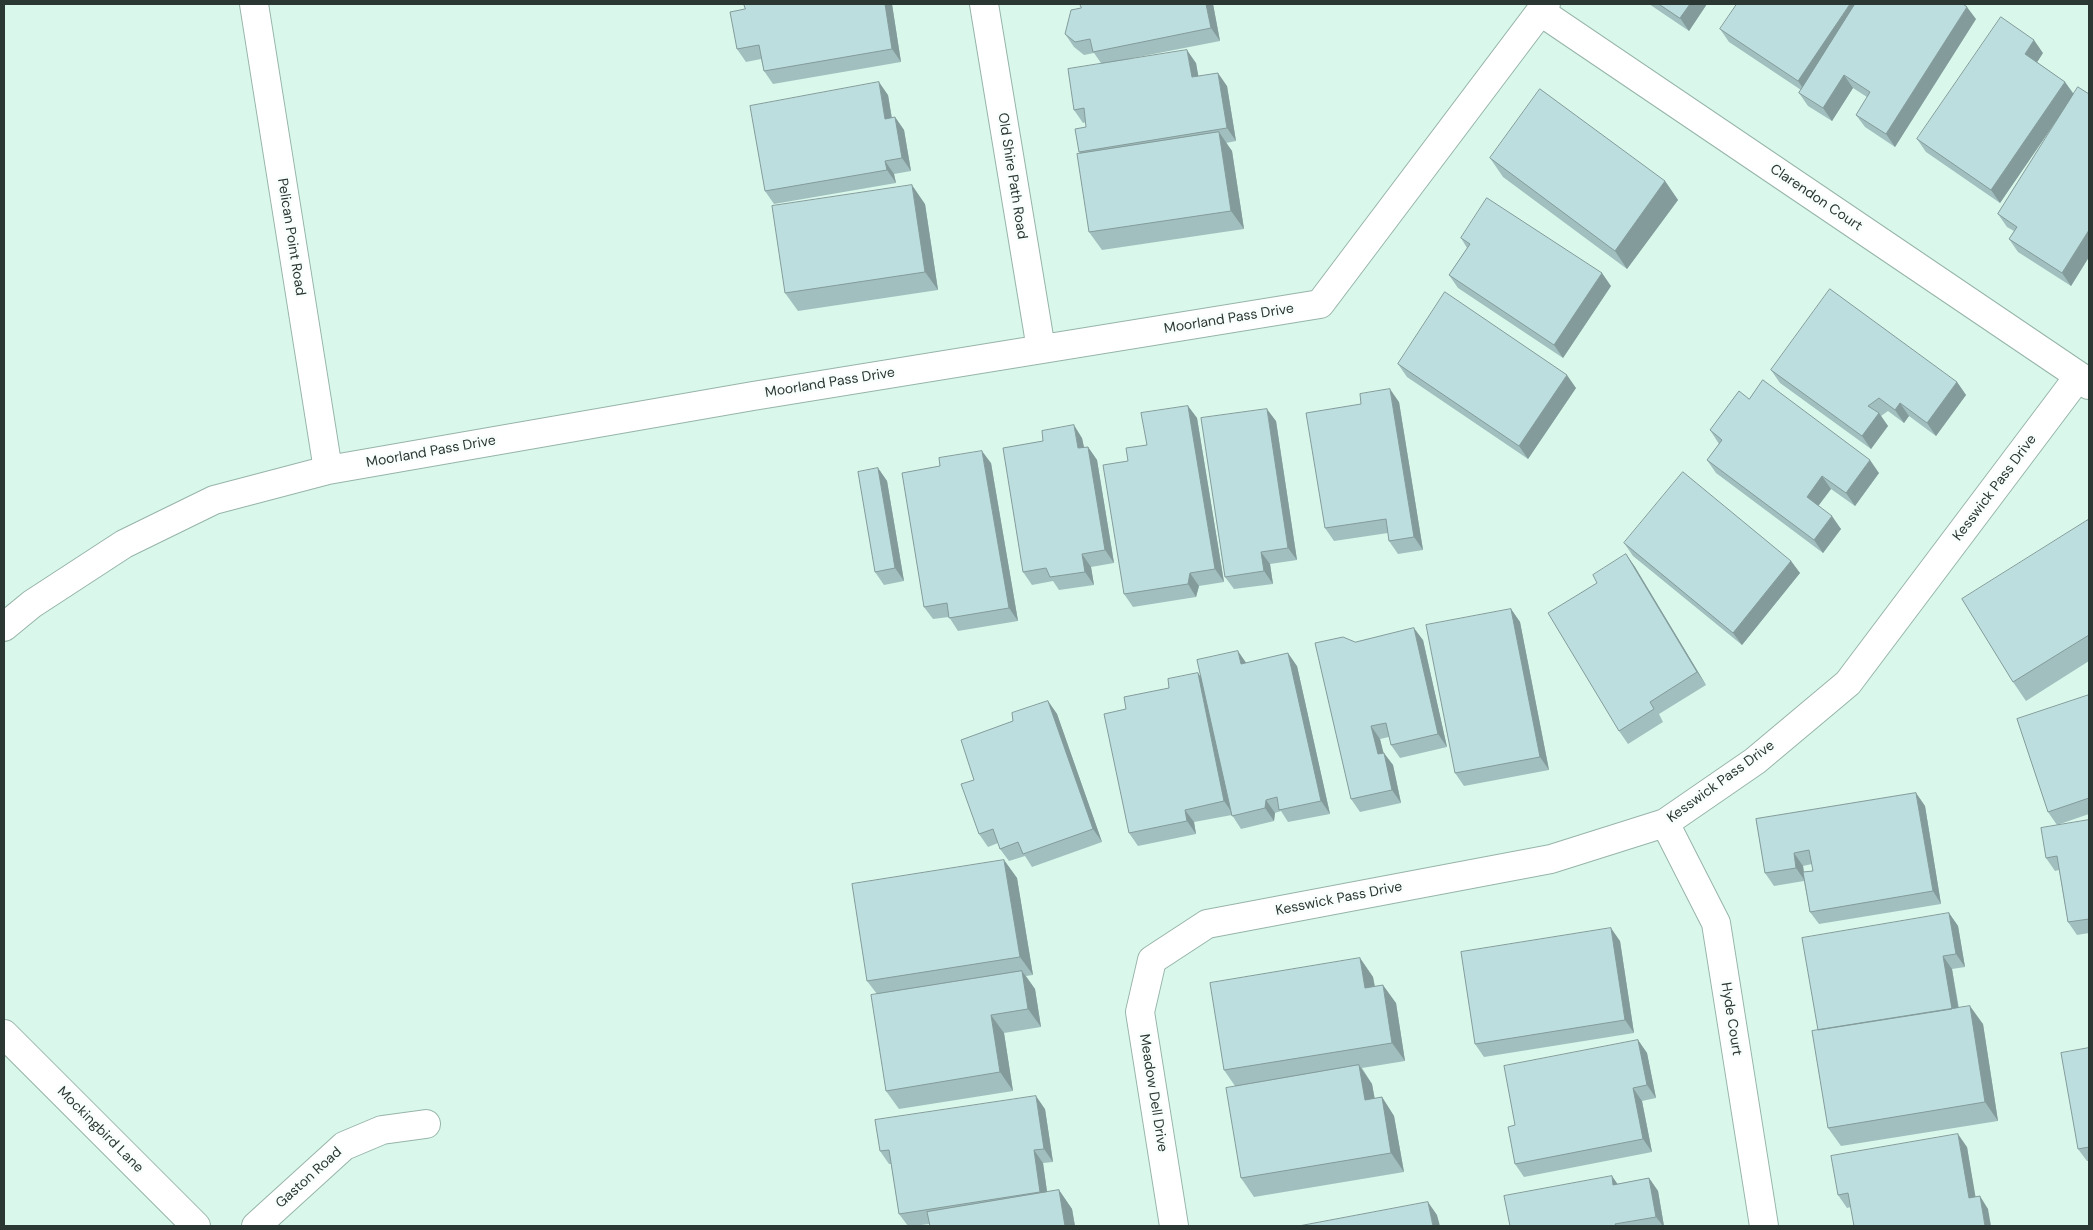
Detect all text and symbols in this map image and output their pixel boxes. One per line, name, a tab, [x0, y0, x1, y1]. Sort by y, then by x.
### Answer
street label: Old Shire Path Road	[994, 112, 1030, 240]
street label: Clarendon Court	[1767, 161, 1865, 235]
street label: Pelican Point Road	[273, 177, 309, 297]
street label: Moorland Pass Drive	[1163, 300, 1295, 338]
street label: Moorland Pass Drive	[764, 364, 896, 402]
street label: Moorland Pass Drive	[365, 432, 497, 472]
street label: Kesswick Pass Drive	[1950, 432, 2040, 544]
street label: Kesswick Pass Drive	[1664, 737, 1778, 827]
street label: Kesswick Pass Drive	[1274, 878, 1404, 920]
street label: Hyde Court	[1717, 981, 1745, 1057]
street label: Meadow Dell Drive	[1135, 1033, 1171, 1153]
street label: Mockingbird Lane	[53, 1083, 147, 1177]
street label: Gaston Road	[273, 1144, 345, 1212]

